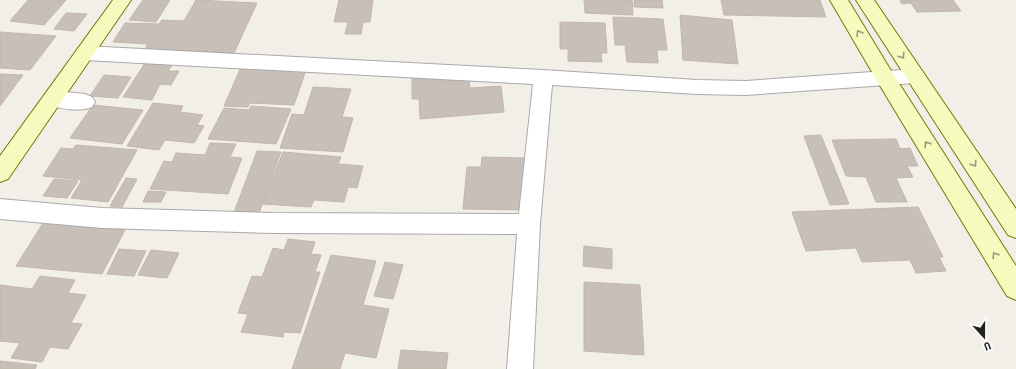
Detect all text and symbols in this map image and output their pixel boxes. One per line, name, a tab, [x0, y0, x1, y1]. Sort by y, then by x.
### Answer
one-way arrow	[856, 30, 864, 37]
one-way arrow	[897, 52, 905, 59]
one-way arrow	[924, 141, 932, 148]
one-way arrow	[969, 160, 977, 167]
one-way arrow	[993, 252, 1000, 259]
north arrow	[964, 317, 1004, 357]
text: U	[982, 339, 993, 353]

